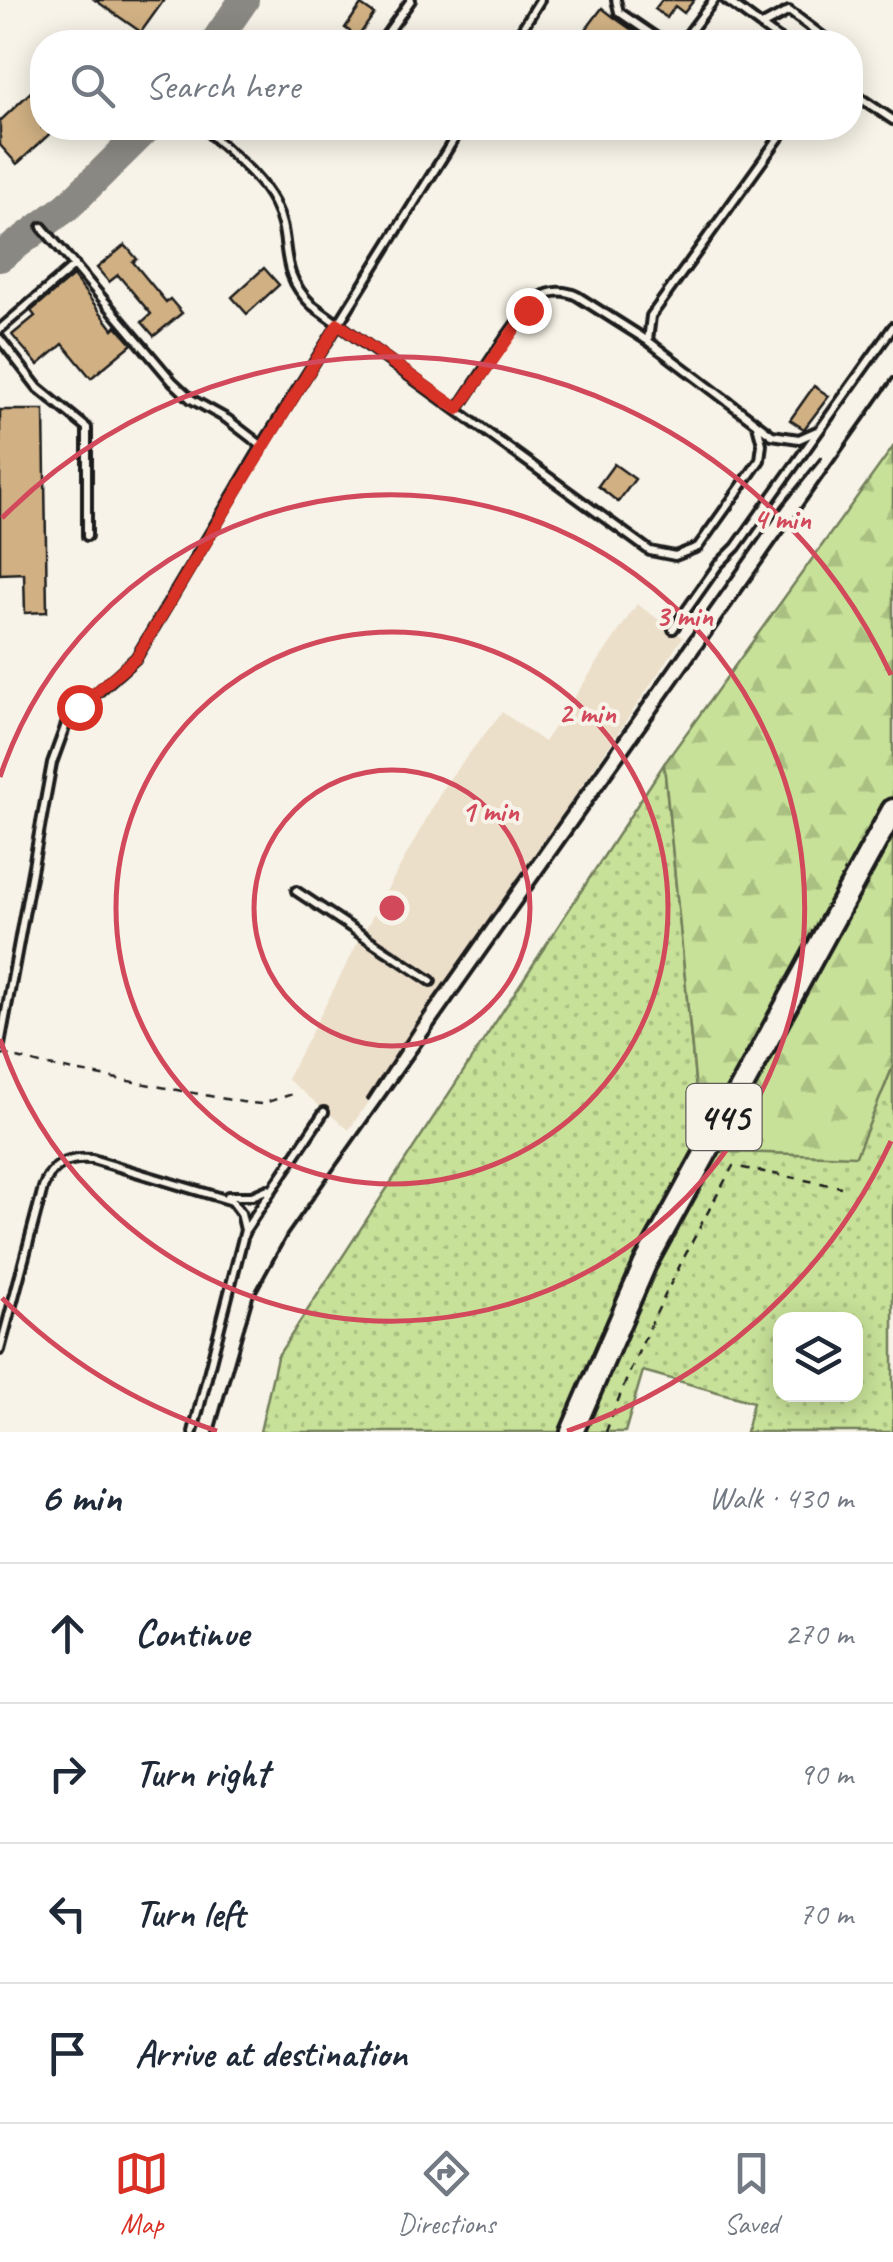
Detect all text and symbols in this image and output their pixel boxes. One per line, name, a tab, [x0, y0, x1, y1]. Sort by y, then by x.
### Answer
search box	[30, 30, 863, 140]
icon: search	[65, 58, 120, 113]
text: Search here	[145, 62, 300, 109]
route end	[506, 288, 552, 334]
text: 4 min	[753, 500, 812, 538]
text: 3 min	[655, 597, 714, 635]
route start	[57, 685, 103, 731]
text: 2 min	[558, 694, 617, 732]
text: 1 min	[461, 792, 520, 830]
centre of rings	[374, 890, 410, 926]
road number: 445	[686, 1084, 762, 1150]
map controls	[773, 1312, 863, 1402]
button: layers	[773, 1312, 863, 1402]
text: 6 min	[40, 1471, 121, 1524]
text: Walk · 430 m	[709, 1477, 853, 1518]
icon: ahead	[40, 1606, 95, 1661]
text: Continue	[135, 1610, 249, 1657]
text: 270 m	[784, 1613, 853, 1654]
icon: right	[40, 1746, 95, 1801]
text: Turn right	[135, 1750, 269, 1797]
text: 90 m	[799, 1753, 853, 1794]
icon: left	[40, 1886, 95, 1941]
text: Turn left	[135, 1890, 245, 1937]
text: 70 m	[799, 1893, 853, 1934]
icon: arrive	[40, 2026, 95, 2081]
text: Arrive at destination	[135, 2030, 407, 2077]
tab: Map	[114, 2146, 169, 2241]
tab: Directions	[398, 2146, 495, 2241]
tab: Saved	[724, 2146, 779, 2241]

